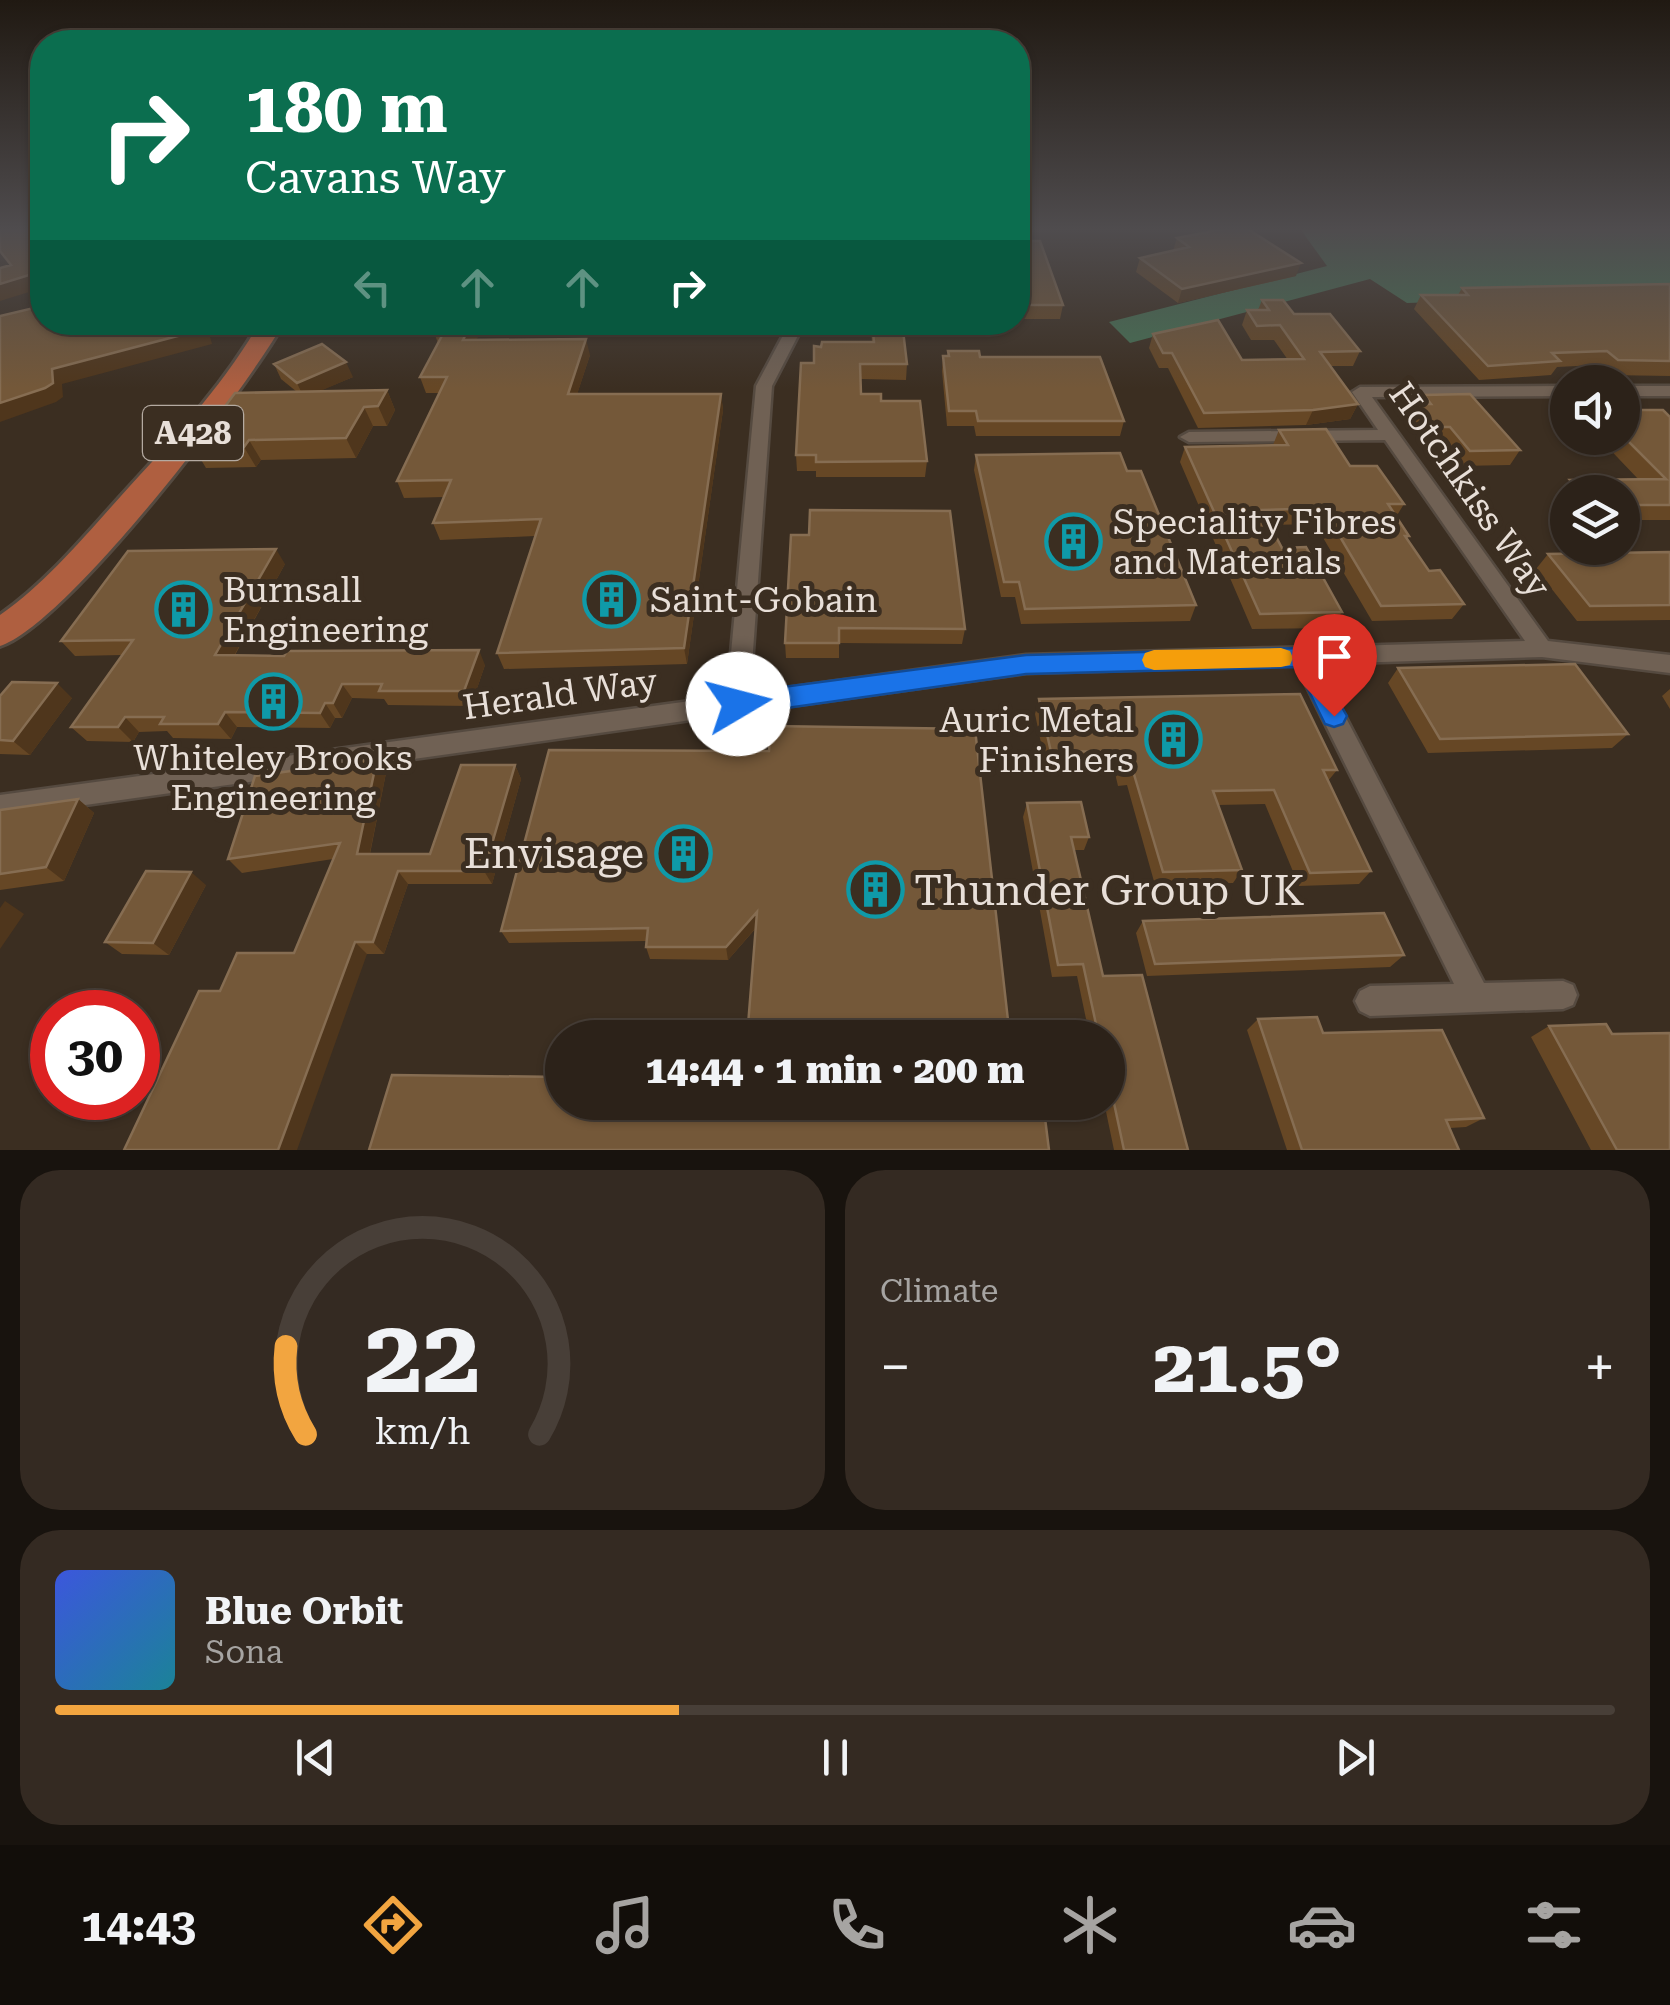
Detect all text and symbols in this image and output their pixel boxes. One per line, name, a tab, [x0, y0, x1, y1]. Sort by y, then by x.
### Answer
text: 180 m	[245, 67, 448, 149]
icon: right	[80, 70, 210, 200]
text: Cavans Way	[245, 151, 506, 204]
icon: left	[345, 260, 400, 315]
icon: ahead	[450, 260, 505, 315]
icon: ahead	[555, 260, 610, 315]
icon: right	[660, 260, 715, 315]
map controls	[1550, 365, 1640, 565]
button: sound	[1550, 365, 1640, 455]
street label: Hotchkiss Way	[1380, 375, 1559, 606]
road number: A428	[143, 406, 243, 460]
button: layers	[1550, 475, 1640, 565]
place label: Speciality Fibres and Materials	[1113, 502, 1396, 583]
building icon: Speciality Fibres and Materials	[1044, 512, 1104, 572]
place label: Burnsall Engineering	[223, 570, 428, 651]
building icon: Saint-Gobain	[581, 570, 641, 630]
building icon: Burnsall Engineering	[154, 580, 214, 640]
place label: Saint-Gobain	[650, 580, 878, 621]
pin	[1292, 614, 1377, 717]
icon: arrive	[1307, 629, 1362, 684]
position arrow	[686, 652, 790, 756]
street label: Herald Way	[460, 661, 660, 728]
building icon: Whiteley Brooks Engineering	[243, 672, 303, 732]
place label: Auric Metal Finishers	[939, 700, 1134, 781]
building icon: Auric Metal Finishers	[1143, 710, 1203, 770]
place label: Whiteley Brooks Engineering	[133, 738, 413, 819]
building icon: Envisage	[653, 823, 713, 883]
place label: Envisage	[464, 829, 644, 878]
building icon: Thunder Group UK	[845, 860, 905, 920]
place label: Thunder Group UK	[914, 866, 1304, 915]
speed limit sign: 30	[30, 990, 160, 1120]
text: 14:44 · 1 min · 200 m	[645, 1048, 1025, 1092]
text: Climate	[880, 1272, 998, 1310]
text: 22	[364, 1296, 481, 1417]
text: 21.5°	[1153, 1322, 1342, 1410]
text: −	[880, 1335, 911, 1399]
text: +	[1584, 1335, 1615, 1399]
text: km/h	[375, 1411, 470, 1453]
text: Blue Orbit	[205, 1589, 403, 1633]
text: Sona	[205, 1633, 283, 1671]
icon: previous	[288, 1730, 343, 1785]
icon: pause	[808, 1730, 863, 1785]
icon: next	[1328, 1730, 1383, 1785]
icon: directions	[358, 1890, 428, 1960]
icon: music	[590, 1890, 660, 1960]
icon: phone	[822, 1890, 892, 1960]
icon: climate	[1055, 1890, 1125, 1960]
icon: car	[1287, 1890, 1357, 1960]
icon: filters	[1519, 1890, 1589, 1960]
text: 14:43	[81, 1899, 196, 1952]

